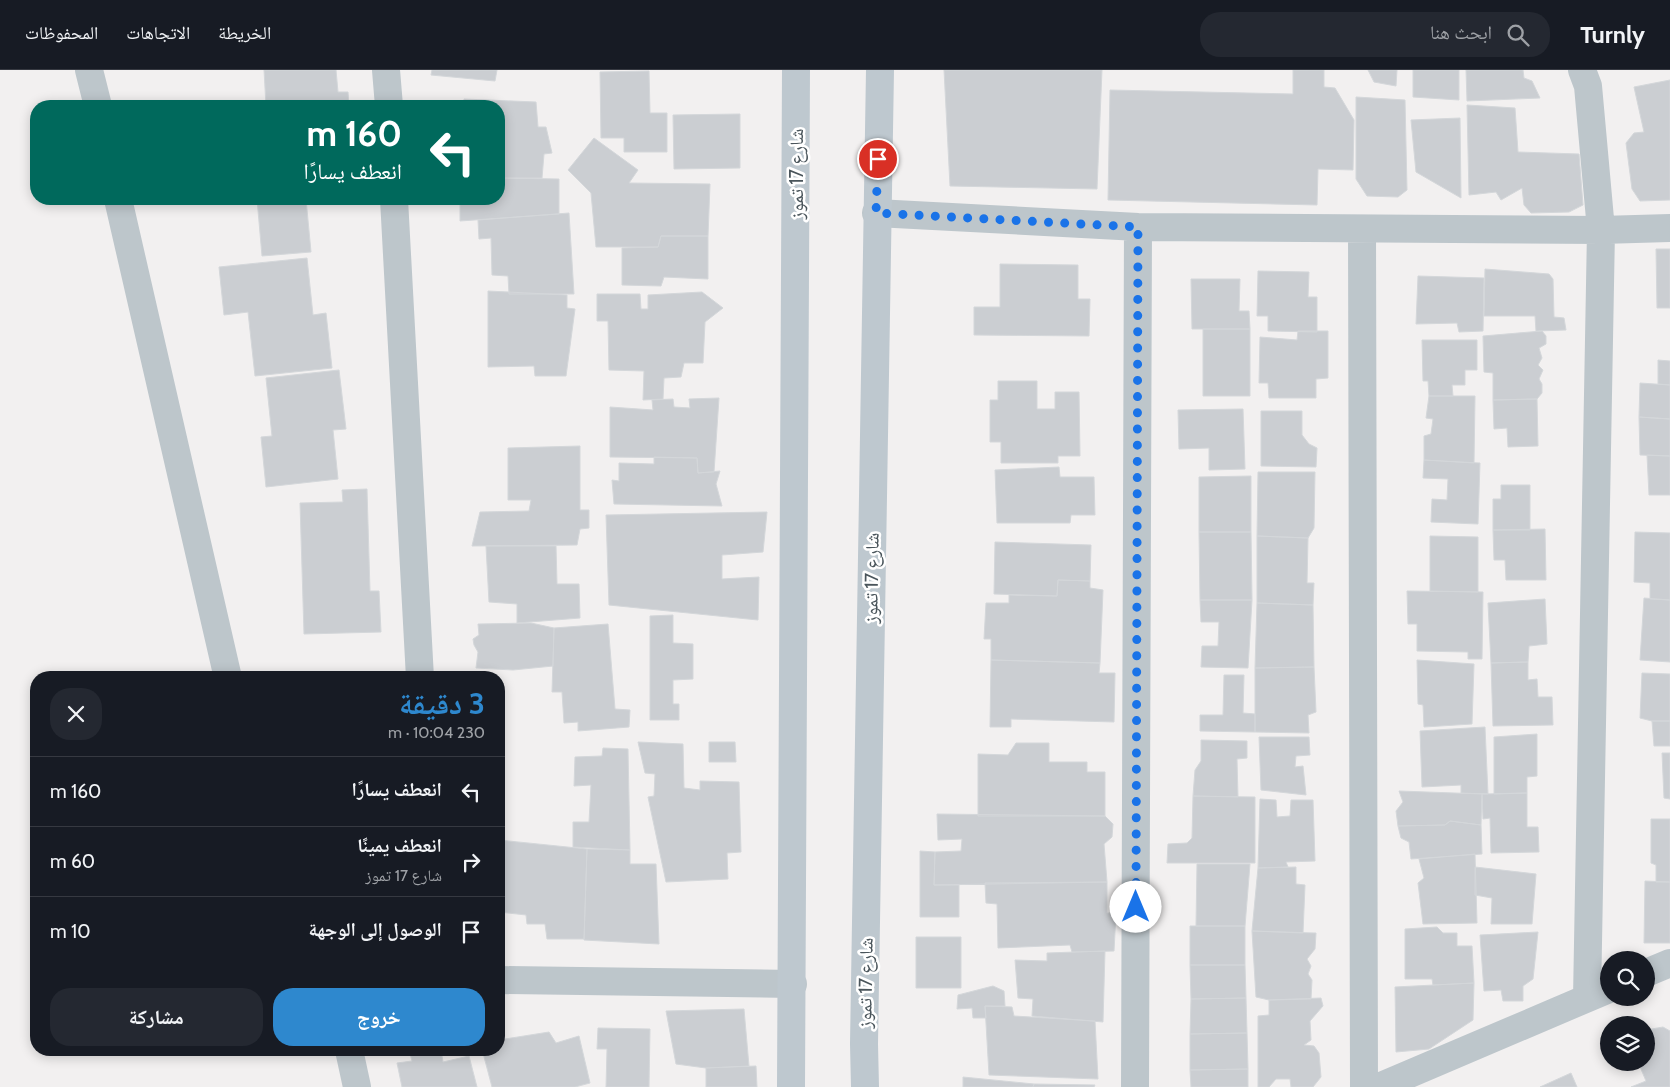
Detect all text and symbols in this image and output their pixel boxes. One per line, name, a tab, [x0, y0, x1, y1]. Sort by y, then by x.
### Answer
search box	[1200, 12, 1550, 57]
text: Turnly	[1580, 20, 1645, 49]
text: ابحث هنا	[1430, 21, 1492, 44]
icon: search	[1504, 21, 1532, 49]
text: المحفوظات	[25, 22, 98, 44]
text: الاتجاهات	[126, 22, 190, 44]
text: الخريطة	[218, 22, 271, 44]
text: 160 m	[306, 112, 402, 155]
icon: left	[420, 120, 485, 185]
street label: شارع 17 تموز	[785, 128, 808, 221]
pin	[857, 138, 899, 180]
icon: arrive	[864, 145, 892, 173]
text: انعطف يسارًا	[303, 158, 402, 185]
street label: شارع 17 تموز	[859, 532, 884, 625]
text: 3 دقيقة	[399, 685, 485, 722]
button: close	[50, 688, 102, 740]
text: 230 m · 10:04	[388, 723, 485, 742]
text: انعطف يسارًا	[352, 778, 442, 801]
icon: left	[457, 778, 485, 806]
text: 160 m	[50, 780, 101, 803]
text: انعطف يمينًا	[357, 834, 442, 857]
icon: right	[457, 848, 485, 876]
text: 60 m	[50, 850, 95, 873]
text: شارع 17 تموز	[365, 866, 442, 885]
position arrow	[1109, 880, 1161, 932]
text: الوصول إلى الوجهة	[309, 918, 442, 941]
icon: arrive	[457, 918, 485, 946]
text: 10 m	[50, 920, 90, 943]
street label: شارع 17 تموز	[853, 937, 878, 1030]
map controls	[1600, 951, 1655, 1071]
button: search	[1600, 951, 1655, 1006]
button: مشاركة	[50, 988, 263, 1046]
button: خروج	[273, 988, 485, 1046]
button: layers	[1600, 1016, 1655, 1071]

